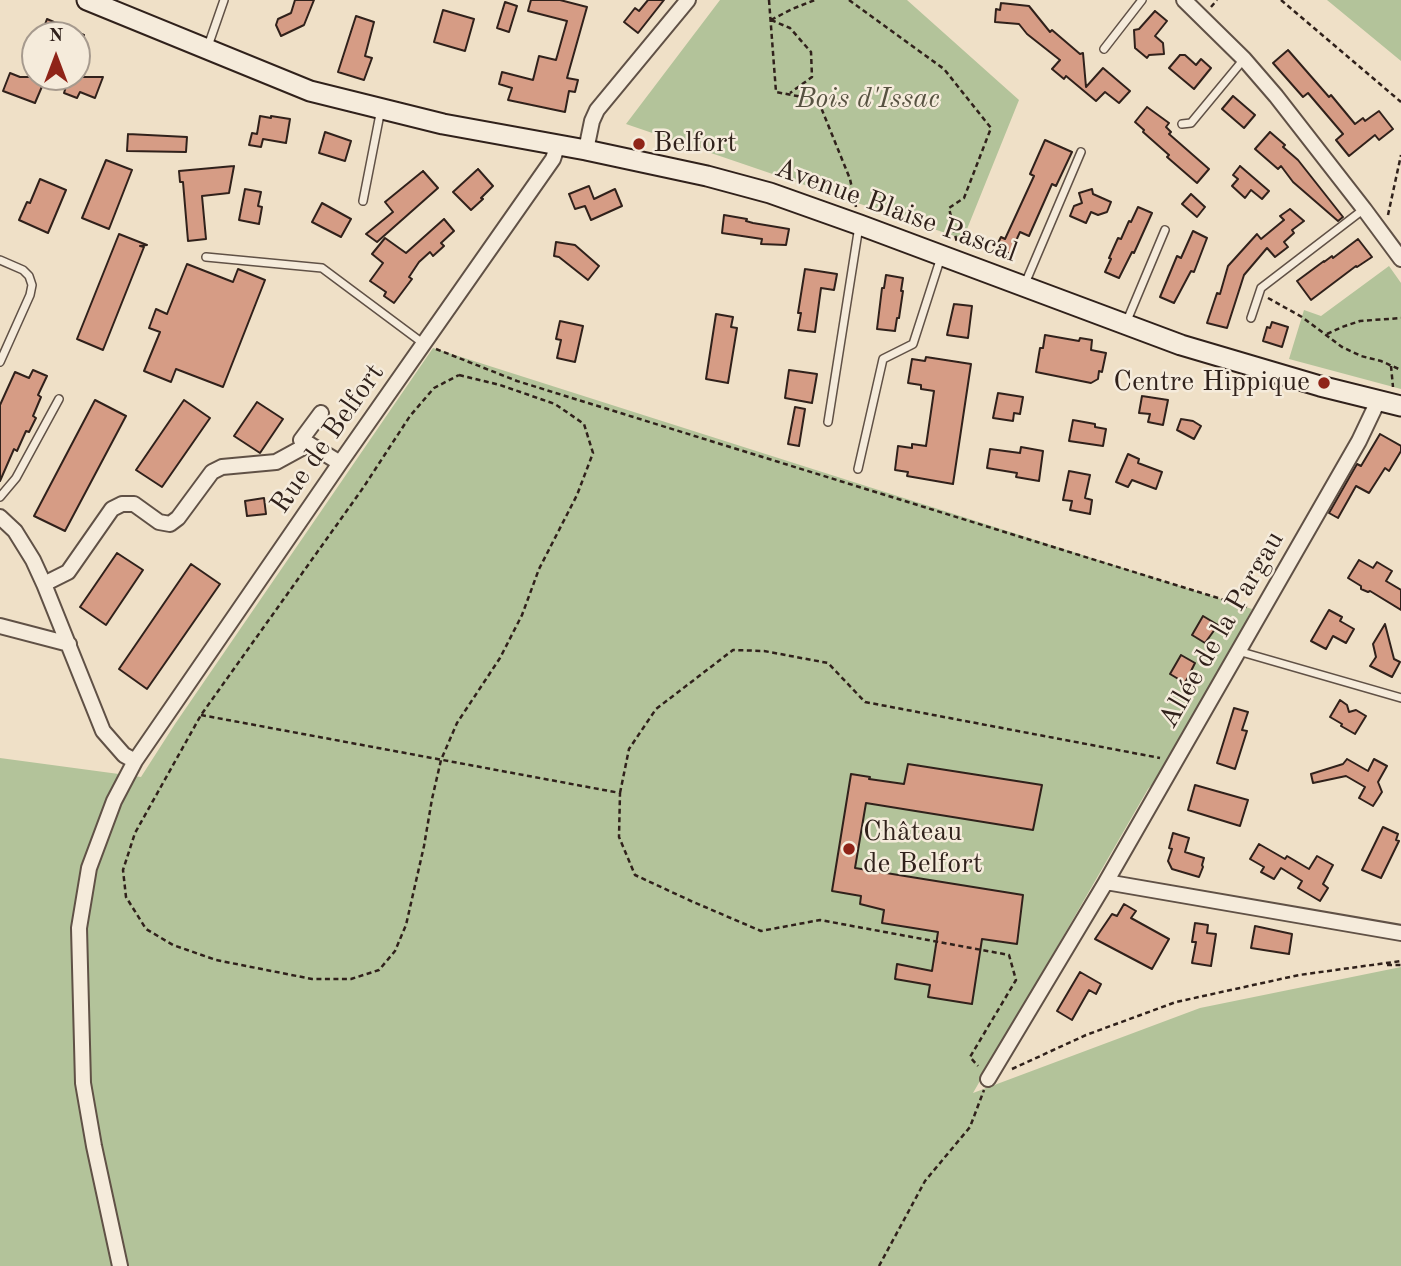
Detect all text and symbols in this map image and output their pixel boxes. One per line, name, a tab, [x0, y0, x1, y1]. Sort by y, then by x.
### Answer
north arrow	[21, 21, 91, 91]
text: N	[49, 27, 63, 46]
park label: Bois d'Issac	[796, 83, 940, 117]
place label: Belfort	[653, 127, 737, 161]
marker: Belfort	[631, 136, 647, 152]
street label: Avenue Blaise Pascal	[770, 152, 1022, 270]
street label: Rue de Belfort	[264, 358, 392, 520]
place label: Centre Hippique	[1113, 366, 1310, 400]
marker: Centre Hippique	[1316, 375, 1332, 391]
street label: Allée de la Pargau	[1152, 526, 1292, 734]
place label: Château de Belfort	[863, 816, 983, 882]
marker: Château de Belfort	[841, 841, 857, 857]

